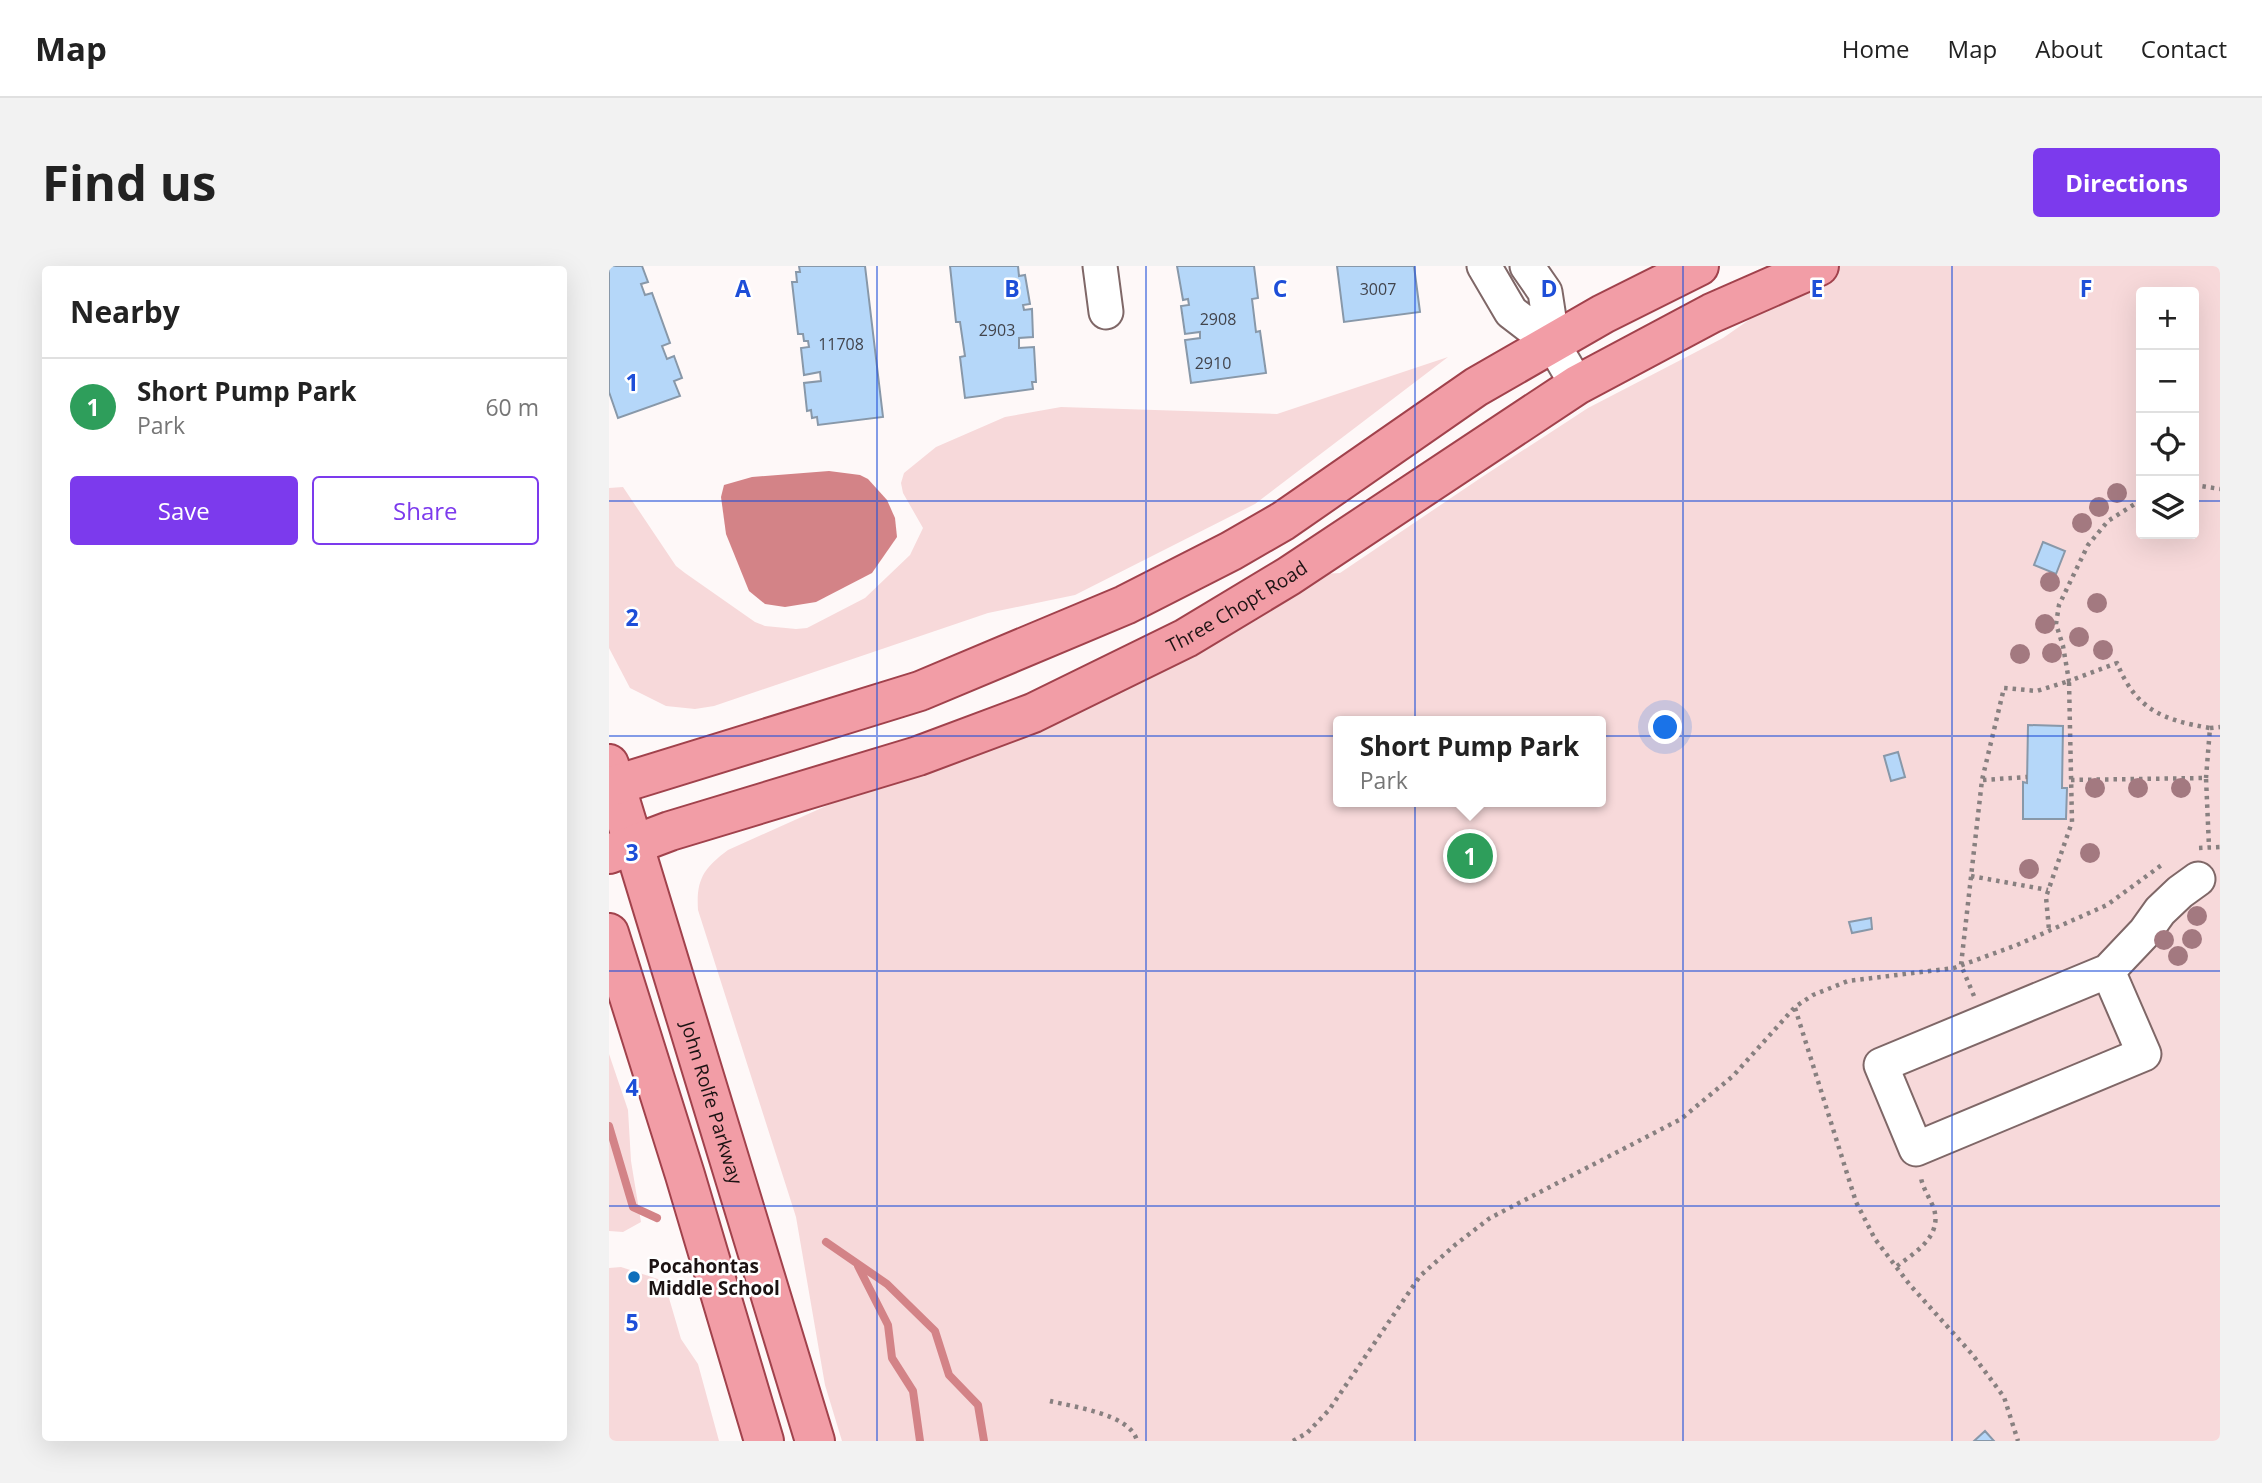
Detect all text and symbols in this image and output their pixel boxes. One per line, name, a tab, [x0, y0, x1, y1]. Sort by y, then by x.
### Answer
text: Map	[35, 26, 107, 71]
text: Home	[1842, 32, 1910, 65]
text: Map	[1948, 32, 1997, 65]
text: About	[2035, 32, 2103, 65]
text: Contact	[2141, 32, 2227, 65]
button: Directions	[2033, 148, 2220, 217]
text: Find us	[42, 149, 216, 215]
text: A	[735, 272, 751, 304]
text: B	[1004, 272, 1020, 304]
text: C	[1273, 272, 1287, 304]
text: D	[1540, 272, 1558, 304]
text: E	[1811, 272, 1823, 304]
text: F	[2080, 272, 2092, 304]
house number: 3007	[1360, 278, 1396, 300]
map controls	[2136, 287, 2199, 539]
button: +	[2136, 287, 2199, 350]
text: Nearby	[70, 291, 180, 332]
house number: 2908	[1200, 308, 1236, 330]
house number: 2903	[979, 319, 1015, 341]
house number: 11708	[818, 333, 864, 355]
button: −	[2136, 350, 2199, 413]
house number: 2910	[1195, 352, 1231, 374]
text: 1	[625, 366, 639, 398]
text: Short Pump Park	[137, 373, 356, 409]
text: 1	[86, 391, 100, 423]
text: 60 m	[485, 391, 539, 423]
text: Park	[137, 409, 185, 441]
button: locate	[2136, 413, 2199, 476]
button: Save	[70, 476, 298, 545]
button: Share	[312, 476, 539, 545]
button: layers	[2136, 476, 2199, 539]
street label: Three Chopt Road	[1162, 555, 1312, 659]
text: 2	[625, 601, 639, 633]
your location	[1648, 710, 1682, 744]
popup	[1333, 716, 1606, 807]
text: Short Pump Park	[1360, 728, 1579, 764]
text: Park	[1360, 764, 1408, 796]
pin: 1	[1447, 830, 1493, 882]
text: 3	[625, 836, 639, 868]
street label: John Rolfe Parkway	[674, 1016, 749, 1188]
text: 4	[625, 1071, 639, 1103]
place label: Pocahontas Middle School	[648, 1253, 780, 1301]
marker: Pocahontas Middle School	[626, 1269, 642, 1285]
text: 5	[625, 1306, 639, 1338]

